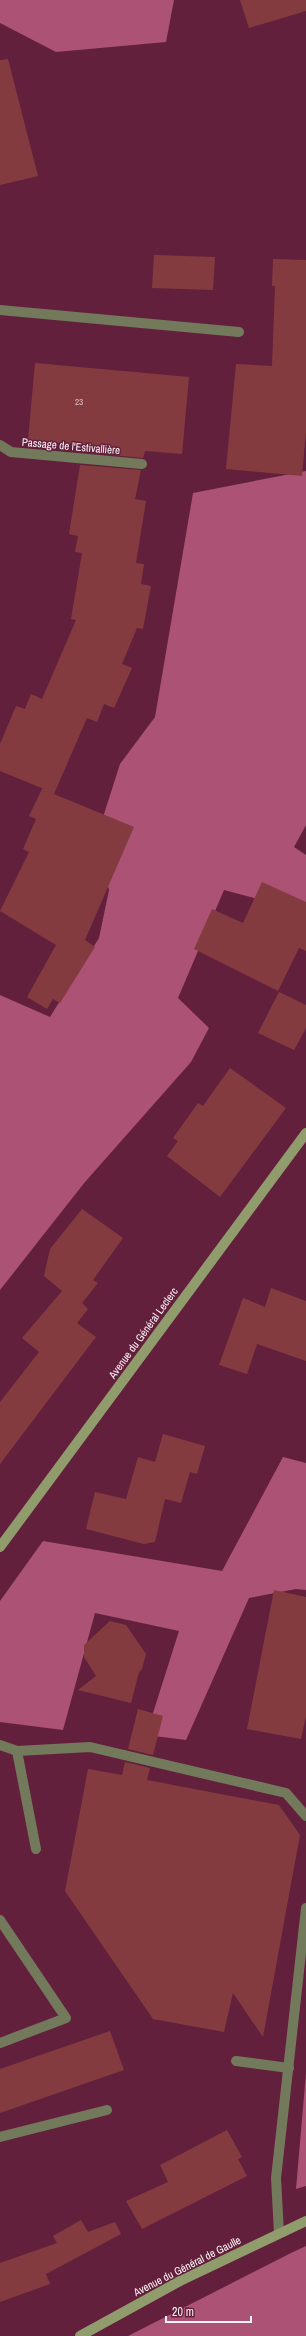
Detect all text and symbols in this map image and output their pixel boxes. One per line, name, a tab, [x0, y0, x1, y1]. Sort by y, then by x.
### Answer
house number: 23	[75, 396, 83, 408]
street label: Passage de l'Estivallière	[21, 435, 121, 457]
street label: Avenue du Général Leclerc	[105, 1284, 181, 1382]
street label: Avenue du Général de Gaulle	[130, 2233, 243, 2300]
scale bar	[166, 2298, 251, 2324]
text: 20 m	[172, 2304, 194, 2320]

